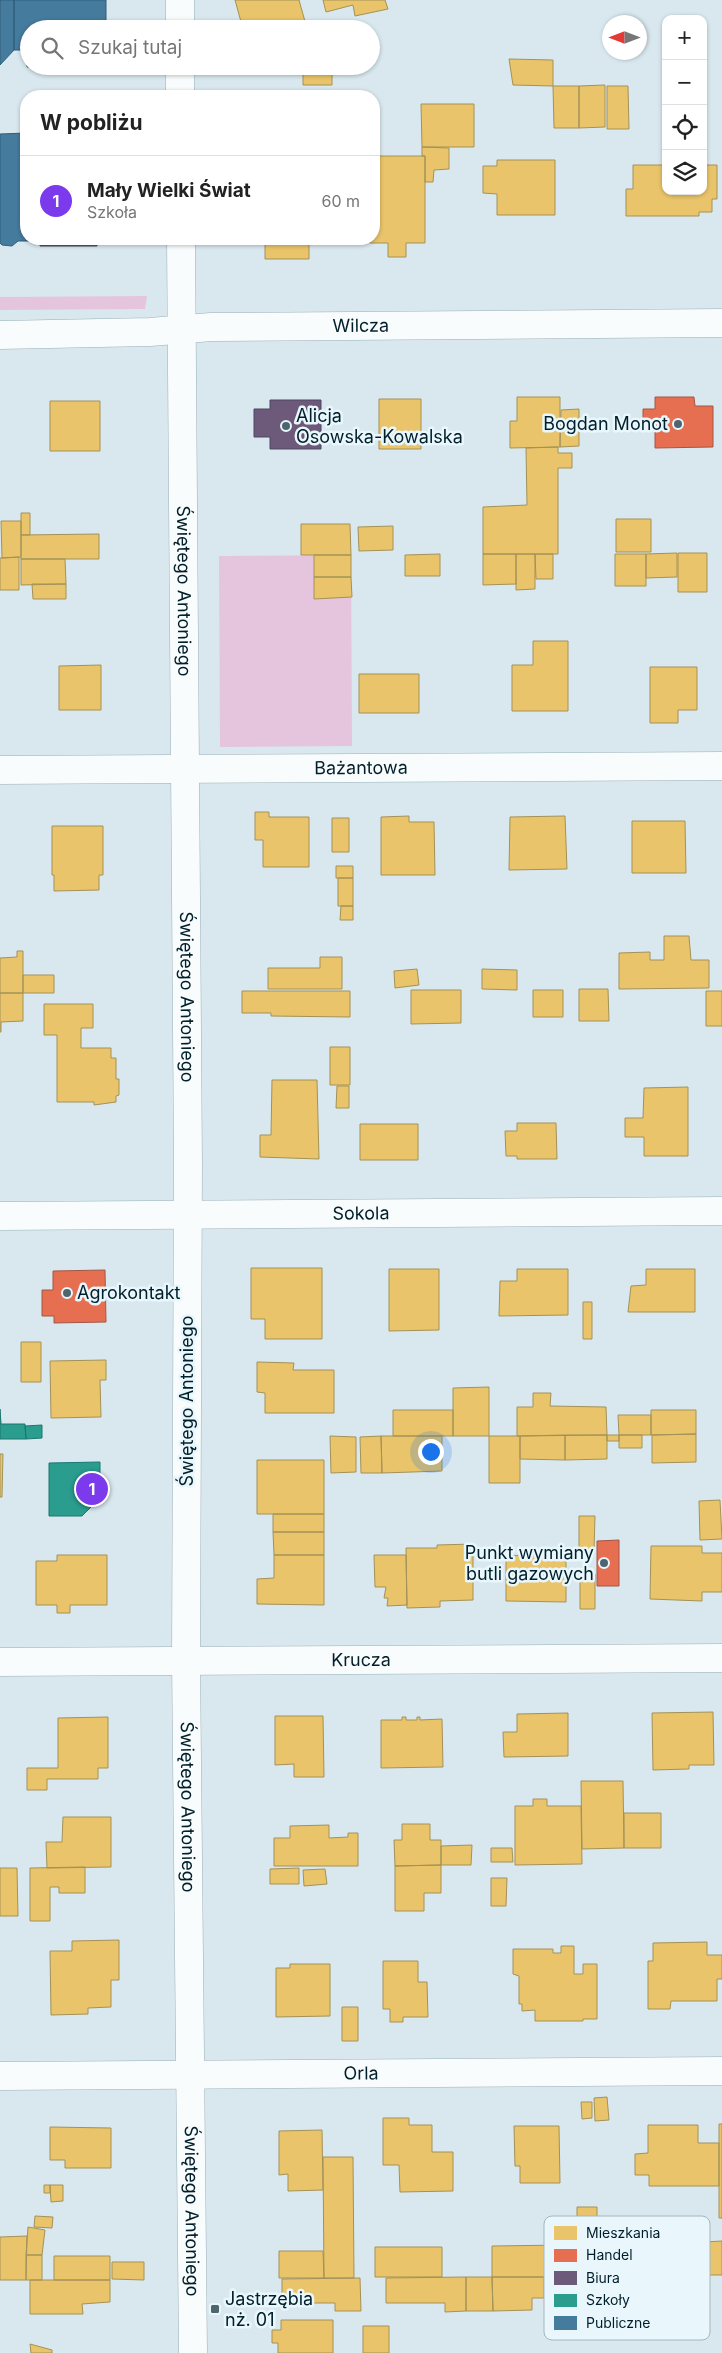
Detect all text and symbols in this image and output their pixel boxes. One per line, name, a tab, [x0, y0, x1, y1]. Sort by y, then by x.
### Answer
north arrow	[602, 15, 647, 60]
map controls	[662, 15, 707, 195]
button: +	[662, 15, 707, 60]
search box	[20, 20, 380, 75]
icon: search	[38, 34, 66, 62]
text: Szukaj tutaj	[78, 36, 182, 59]
button: −	[662, 60, 707, 105]
button: locate	[662, 105, 707, 150]
text: W pobliżu	[40, 110, 143, 135]
button: layers	[662, 150, 707, 195]
text: Mały Wielki Świat	[87, 179, 251, 202]
text: 1	[53, 191, 59, 211]
text: 60 m	[321, 191, 360, 211]
text: Szkoła	[87, 202, 137, 222]
street label: Wilcza	[332, 315, 389, 336]
place label: Alicja Osowska-Kowalska	[296, 405, 463, 447]
place label: Bogdan Monot	[543, 413, 668, 434]
marker: Bogdan Monot	[672, 418, 684, 430]
marker: Alicja Osowska-Kowalska	[280, 420, 292, 432]
street label: Świętego Antoniego	[173, 505, 195, 677]
street label: Bażantowa	[314, 757, 408, 778]
street label: Świętego Antoniego	[176, 911, 198, 1083]
street label: Sokola	[332, 1202, 390, 1224]
place label: Agrokontakt	[77, 1282, 181, 1303]
marker: Agrokontakt	[61, 1287, 73, 1299]
street label: Świętego Antoniego	[175, 1315, 197, 1487]
your location	[418, 1439, 444, 1465]
pin: 1	[76, 1470, 108, 1508]
place label: Punkt wymiany butli gazowych	[465, 1542, 594, 1584]
marker: Punkt wymiany butli gazowych	[598, 1557, 610, 1569]
street label: Krucza	[331, 1649, 391, 1670]
street label: Świętego Antoniego	[177, 1721, 199, 1893]
street label: Orla	[343, 2062, 379, 2084]
street label: Świętego Antoniego	[181, 2125, 203, 2297]
legend	[544, 2216, 710, 2340]
text: Mieszkania	[586, 2224, 660, 2241]
text: Handel	[586, 2246, 633, 2263]
text: Biura	[586, 2269, 620, 2286]
place label: Jastrzębia nż. 01	[225, 2288, 313, 2330]
text: Szkoły	[586, 2291, 630, 2308]
marker: Jastrzębia nż. 01	[209, 2303, 221, 2315]
text: Publiczne	[586, 2314, 651, 2331]

